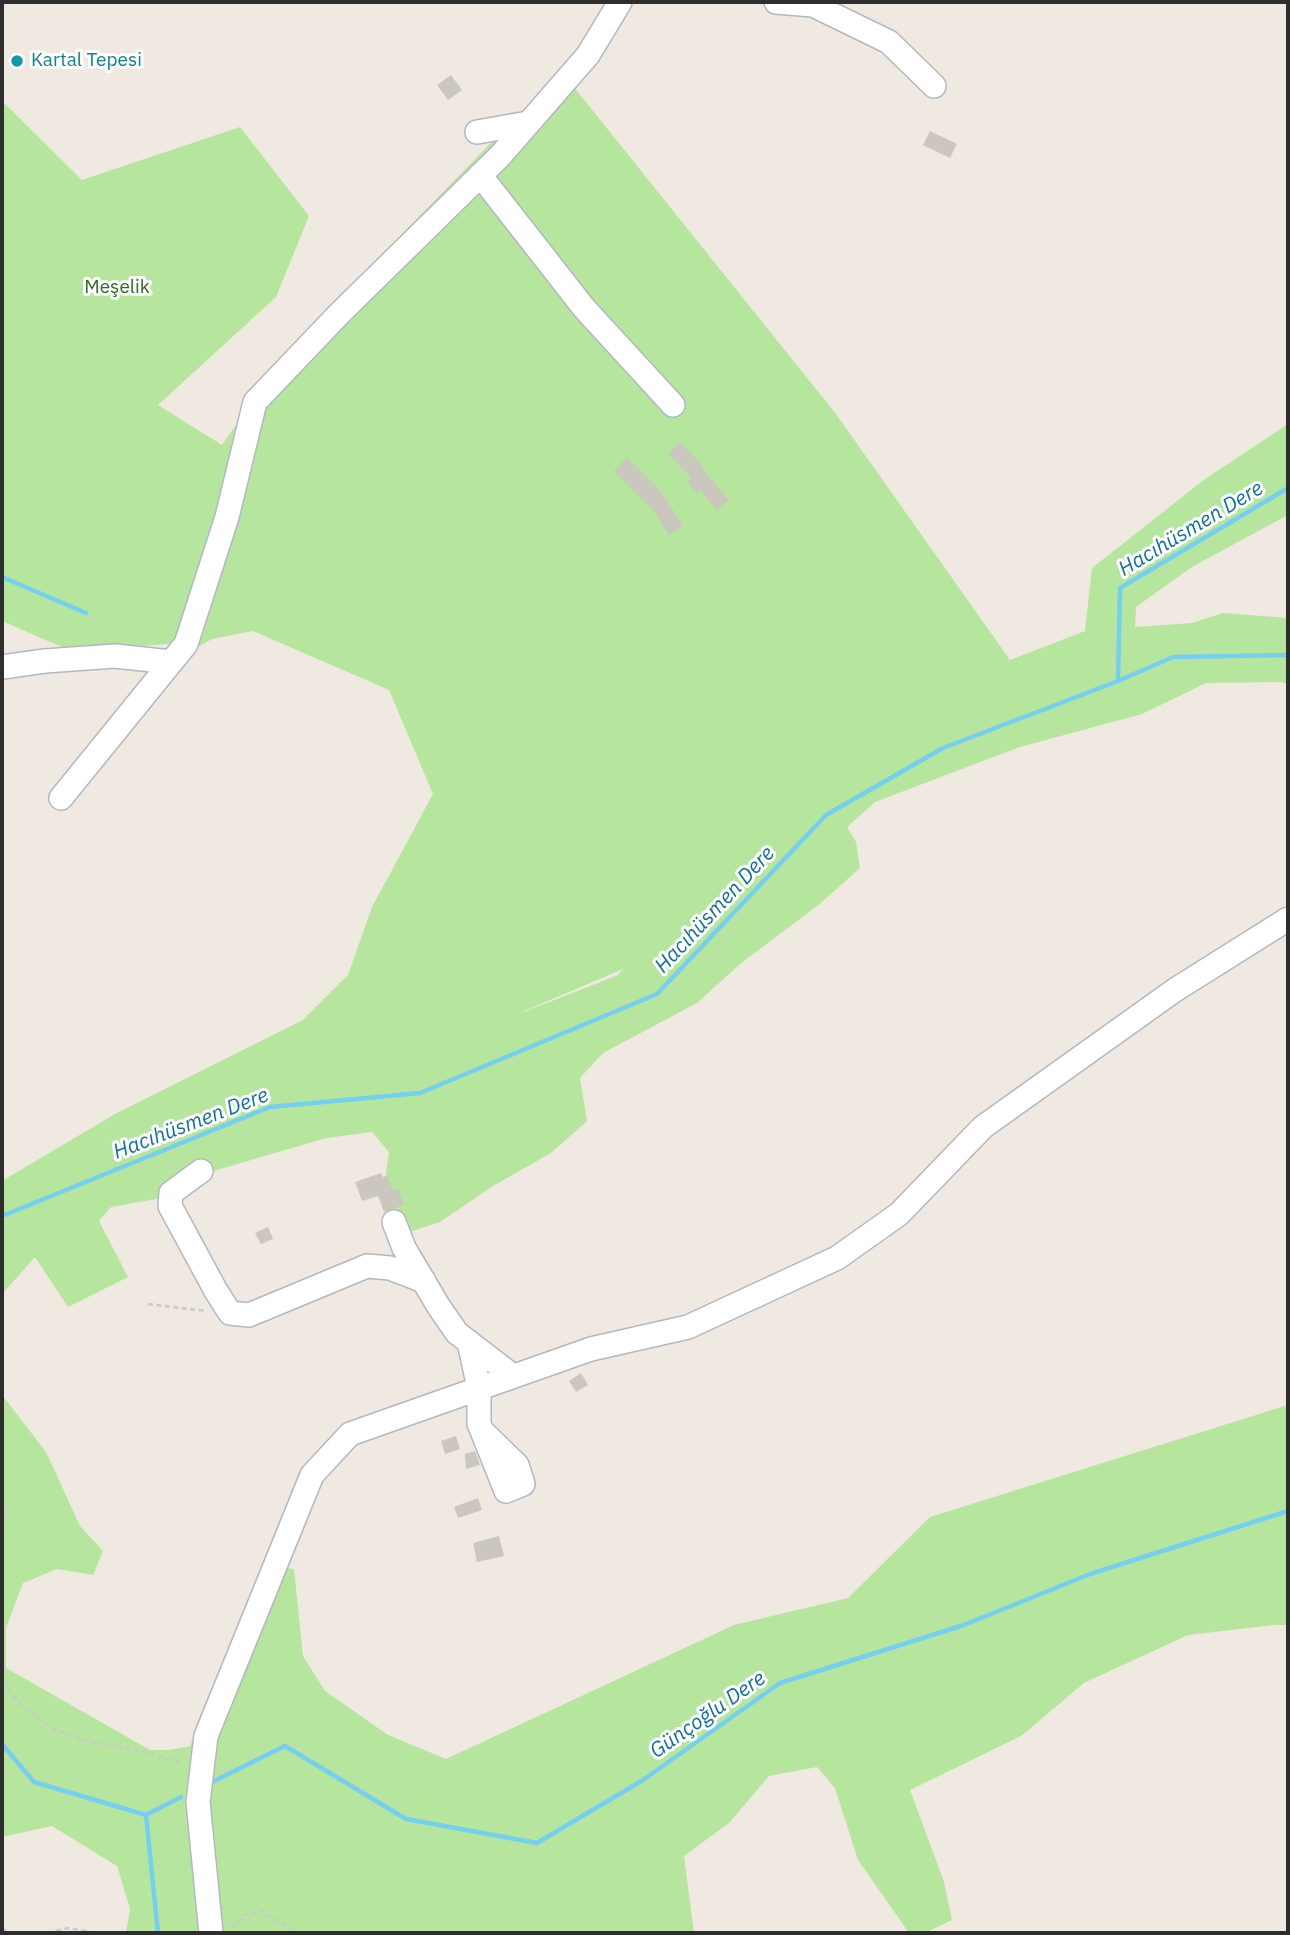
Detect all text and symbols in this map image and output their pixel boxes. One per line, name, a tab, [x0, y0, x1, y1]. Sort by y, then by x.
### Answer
place label: Kartal Tepesi	[31, 50, 142, 72]
marker: Kartal Tepesi	[9, 53, 25, 69]
park label: Meşelik	[84, 277, 150, 299]
water label: Hacıhüsmen Dere	[1114, 476, 1268, 582]
water label: Hacıhüsmen Dere	[650, 841, 780, 979]
water label: Hacıhüsmen Dere	[110, 1083, 272, 1165]
water label: Günçoğlu Dere	[646, 1666, 770, 1764]

